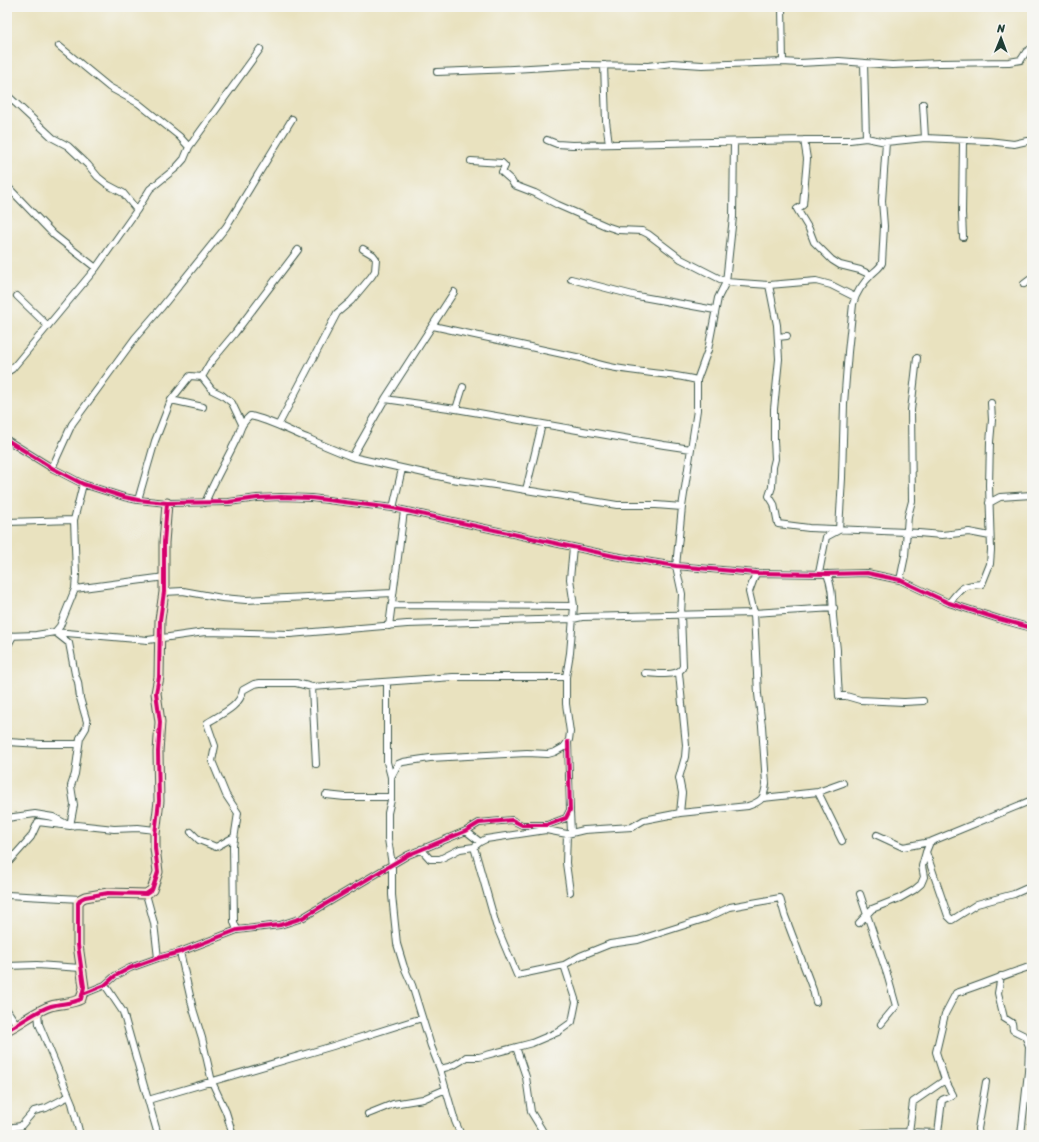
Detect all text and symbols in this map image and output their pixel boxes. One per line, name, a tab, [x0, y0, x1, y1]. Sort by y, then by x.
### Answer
north arrow	[981, 18, 1021, 58]
text: N	[996, 19, 1006, 38]

